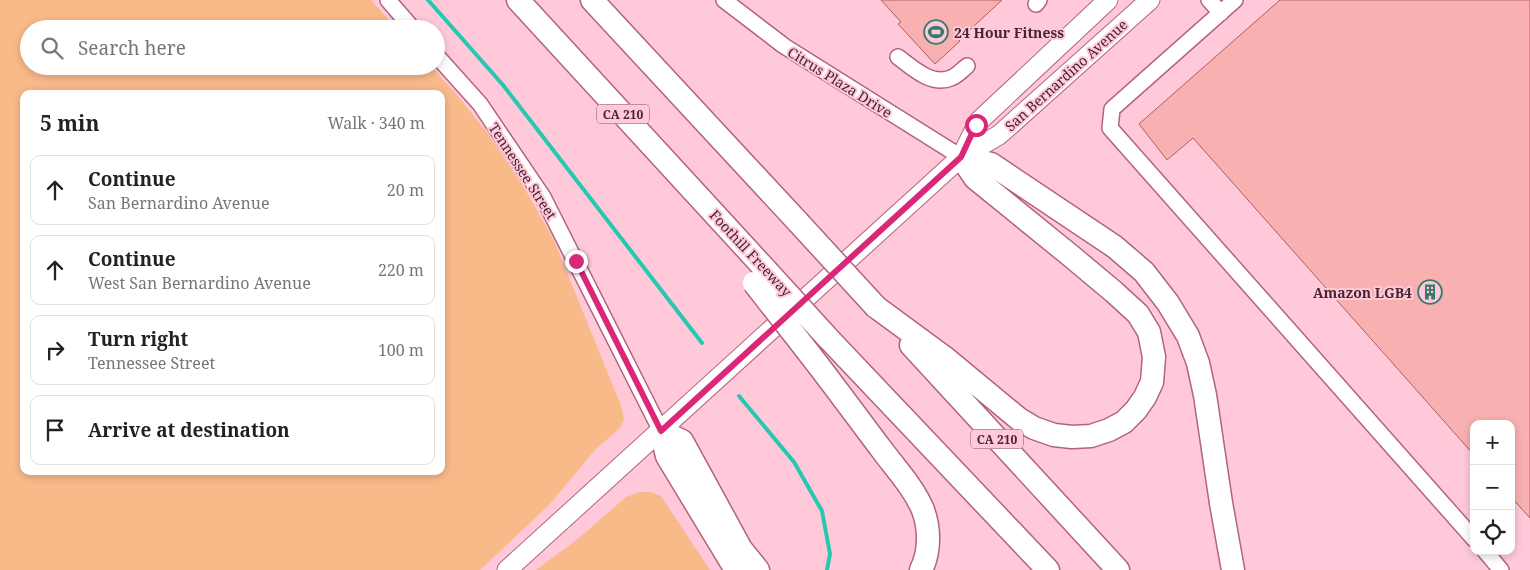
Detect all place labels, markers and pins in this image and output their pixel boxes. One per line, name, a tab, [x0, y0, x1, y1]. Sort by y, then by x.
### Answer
sports icon: 24 Hour Fitness	[923, 19, 949, 45]
place label: 24 Hour Fitness	[954, 23, 1064, 42]
building icon: Amazon LGB4	[1417, 279, 1443, 305]
place label: Amazon LGB4	[1313, 283, 1412, 302]

